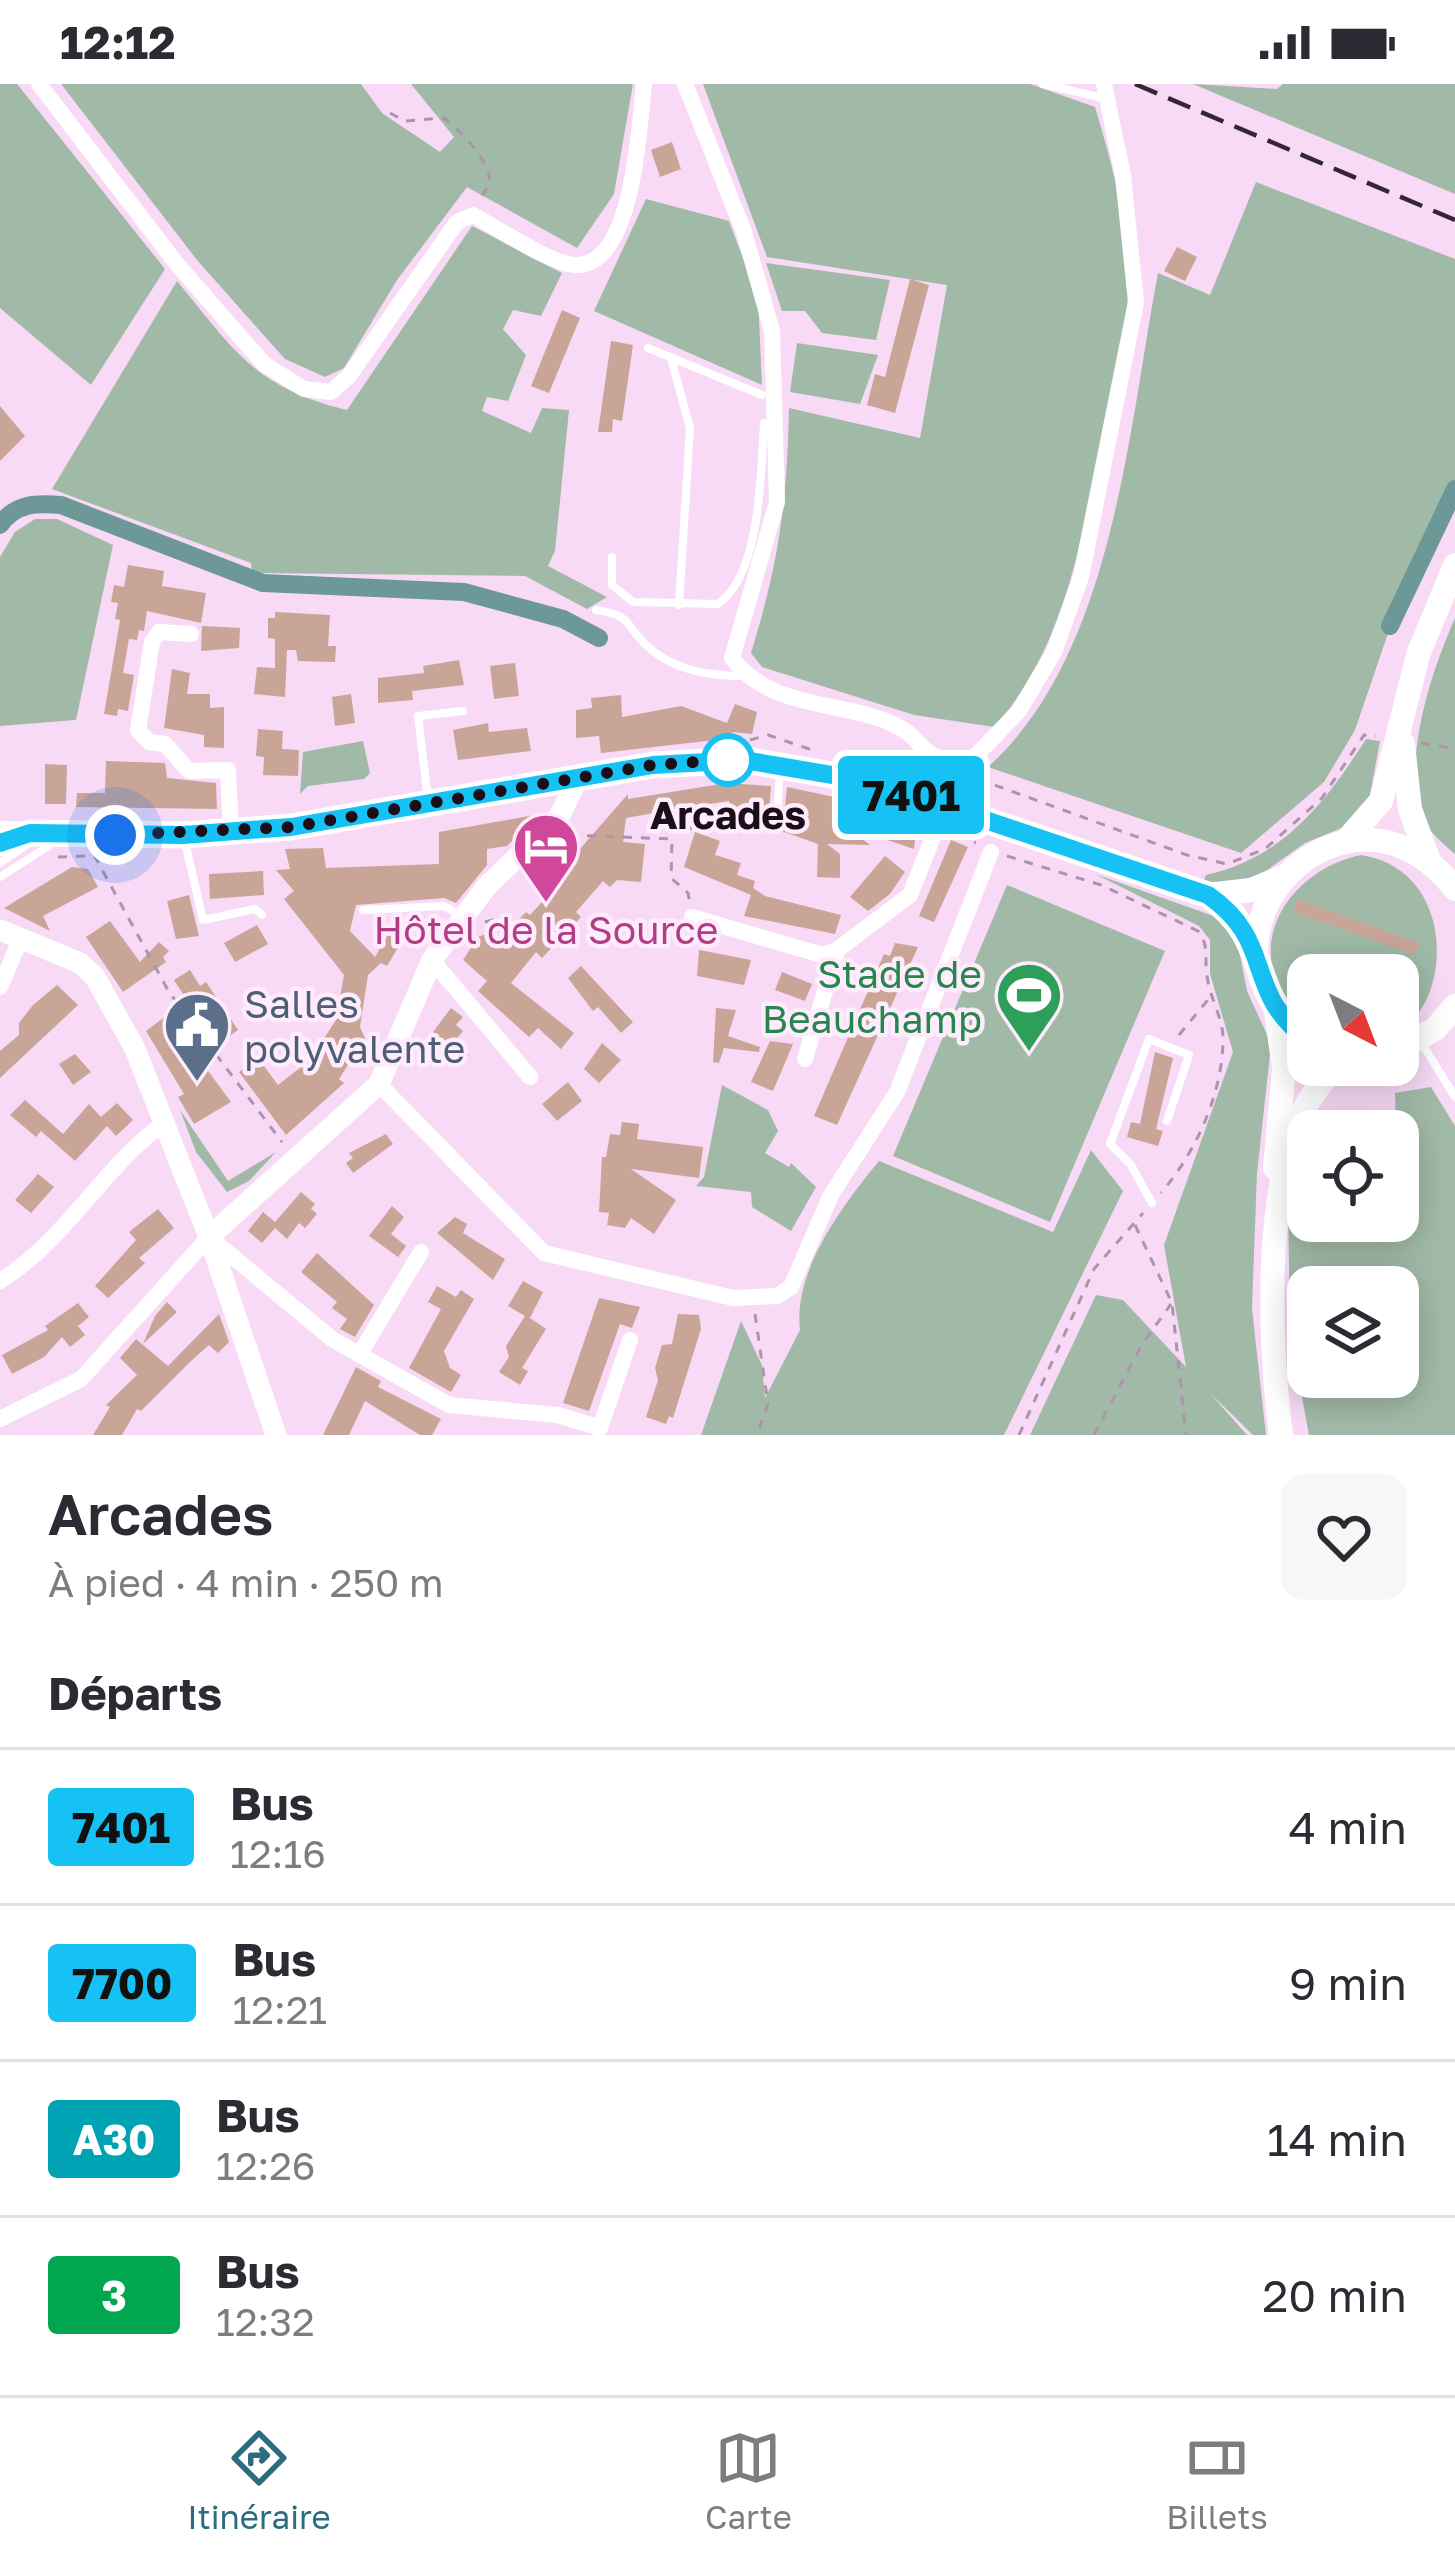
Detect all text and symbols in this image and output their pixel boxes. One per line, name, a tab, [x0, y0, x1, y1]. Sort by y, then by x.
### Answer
text: 12:12	[60, 15, 176, 69]
marker: Arcades	[703, 735, 753, 785]
line badge: 7401	[827, 756, 995, 834]
text: 7401	[862, 770, 960, 820]
place label: Arcades	[650, 791, 806, 838]
your location	[85, 805, 145, 865]
hotel icon: Hôtel de la Source	[511, 811, 581, 905]
place label: Hôtel de la Source	[374, 906, 718, 953]
place label: Stade de Beauchamp	[762, 950, 982, 1042]
north arrow	[1287, 954, 1419, 1086]
map controls	[1287, 954, 1419, 1398]
sports icon: Stade de Beauchamp	[994, 960, 1064, 1054]
place label: Salles polyvalente	[244, 980, 465, 1072]
public building icon: Salles polyvalente	[162, 990, 232, 1084]
button: locate	[1287, 1110, 1419, 1242]
button: layers	[1287, 1266, 1419, 1398]
button: heart	[1281, 1474, 1407, 1600]
text: Arcades	[48, 1479, 273, 1548]
text: À pied · 4 min · 250 m	[48, 1559, 444, 1606]
text: Départs	[48, 1666, 222, 1720]
text: Bus	[230, 1776, 314, 1830]
text: 4 min	[1289, 1800, 1407, 1854]
text: 7401	[72, 1802, 170, 1852]
text: 12:16	[230, 1830, 326, 1877]
text: Bus	[232, 1932, 316, 1986]
text: 9 min	[1289, 1956, 1407, 2010]
text: 7700	[72, 1958, 172, 2008]
text: 12:21	[232, 1986, 327, 2033]
text: Bus	[216, 2088, 300, 2142]
text: 14 min	[1267, 2112, 1407, 2166]
text: A30	[73, 2114, 155, 2164]
text: 12:26	[216, 2142, 315, 2189]
text: Bus	[216, 2244, 300, 2298]
text: 20 min	[1262, 2268, 1407, 2322]
text: 3	[101, 2270, 127, 2320]
text: 12:32	[216, 2298, 315, 2345]
tab: Itinéraire	[187, 2425, 331, 2536]
tab: Carte	[705, 2425, 792, 2536]
tab: Billets	[1166, 2425, 1268, 2536]

